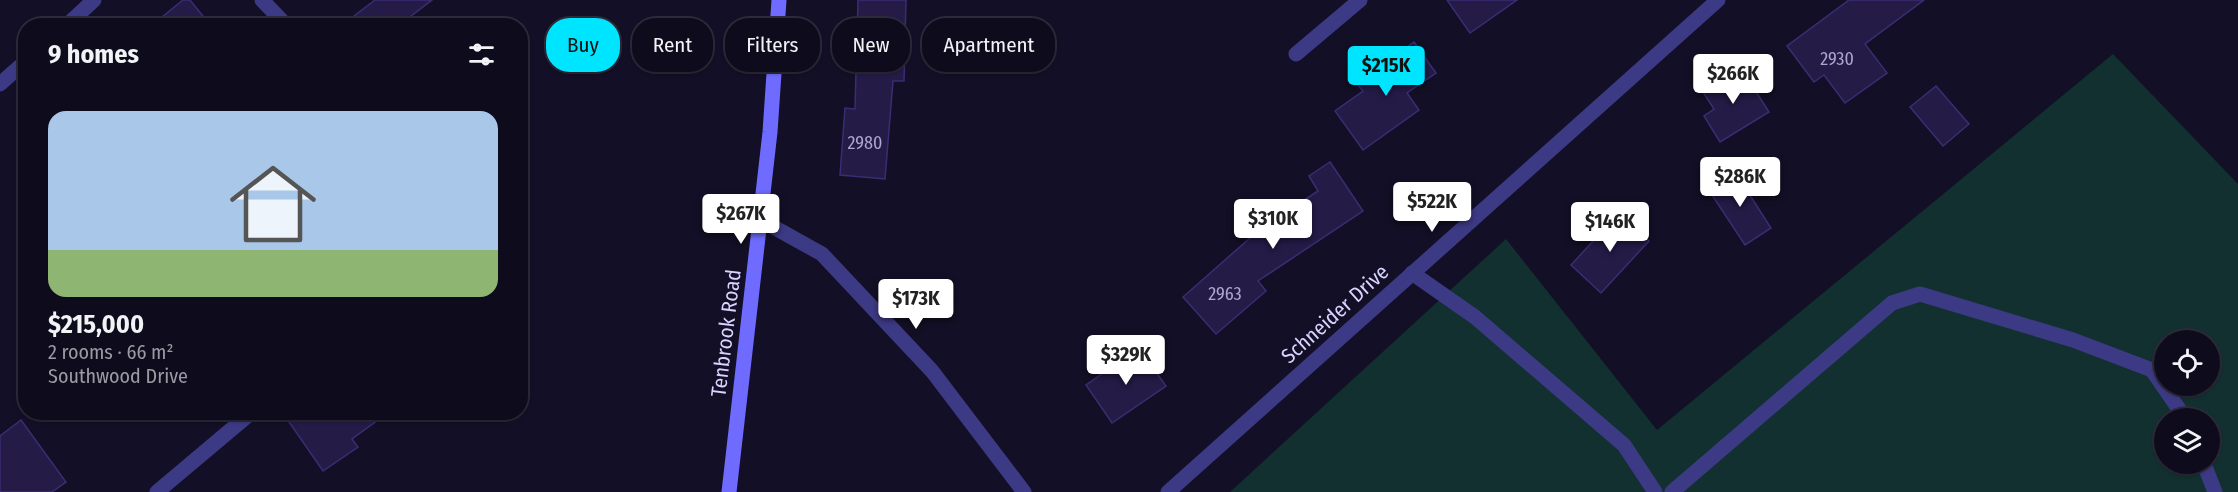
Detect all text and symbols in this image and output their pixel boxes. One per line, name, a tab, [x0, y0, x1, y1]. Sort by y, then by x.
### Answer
chip: Buy	[546, 18, 620, 72]
chip: Rent	[632, 18, 713, 72]
chip: Filters	[725, 18, 820, 72]
chip: New	[832, 18, 910, 72]
chip: Apartment	[922, 18, 1055, 72]
icon: filters	[465, 38, 498, 71]
text: 9 homes	[48, 39, 139, 70]
pin: $215K	[1344, 46, 1428, 97]
house number: 2930	[1820, 48, 1854, 70]
text: $215K	[1362, 53, 1410, 77]
pin: $266K	[1691, 54, 1775, 105]
text: $266K	[1707, 61, 1759, 85]
house number: 2980	[848, 132, 882, 154]
icon: home	[219, 150, 327, 258]
pin: $286K	[1698, 157, 1782, 208]
text: $286K	[1714, 164, 1766, 188]
pin: $522K	[1390, 182, 1474, 233]
text: $522K	[1407, 189, 1457, 213]
pin: $267K	[699, 194, 783, 245]
pin: $310K	[1231, 199, 1315, 250]
text: $267K	[716, 201, 766, 225]
pin: $146K	[1568, 202, 1652, 253]
text: $310K	[1248, 206, 1298, 230]
text: $146K	[1585, 209, 1635, 233]
street label: Schneider Drive	[1276, 259, 1394, 369]
street label: Tenbrook Road	[705, 268, 747, 398]
pin: $173K	[874, 279, 958, 330]
house number: 2963	[1208, 283, 1242, 305]
text: $173K	[892, 286, 940, 310]
text: $215,000	[48, 309, 144, 340]
map controls	[2154, 330, 2220, 474]
button: locate	[2154, 330, 2220, 396]
pin: $329K	[1084, 335, 1168, 386]
text: 2 rooms · 66 m²	[48, 340, 174, 364]
text: $329K	[1101, 342, 1151, 366]
text: Southwood Drive	[48, 364, 188, 388]
button: layers	[2154, 408, 2220, 474]

